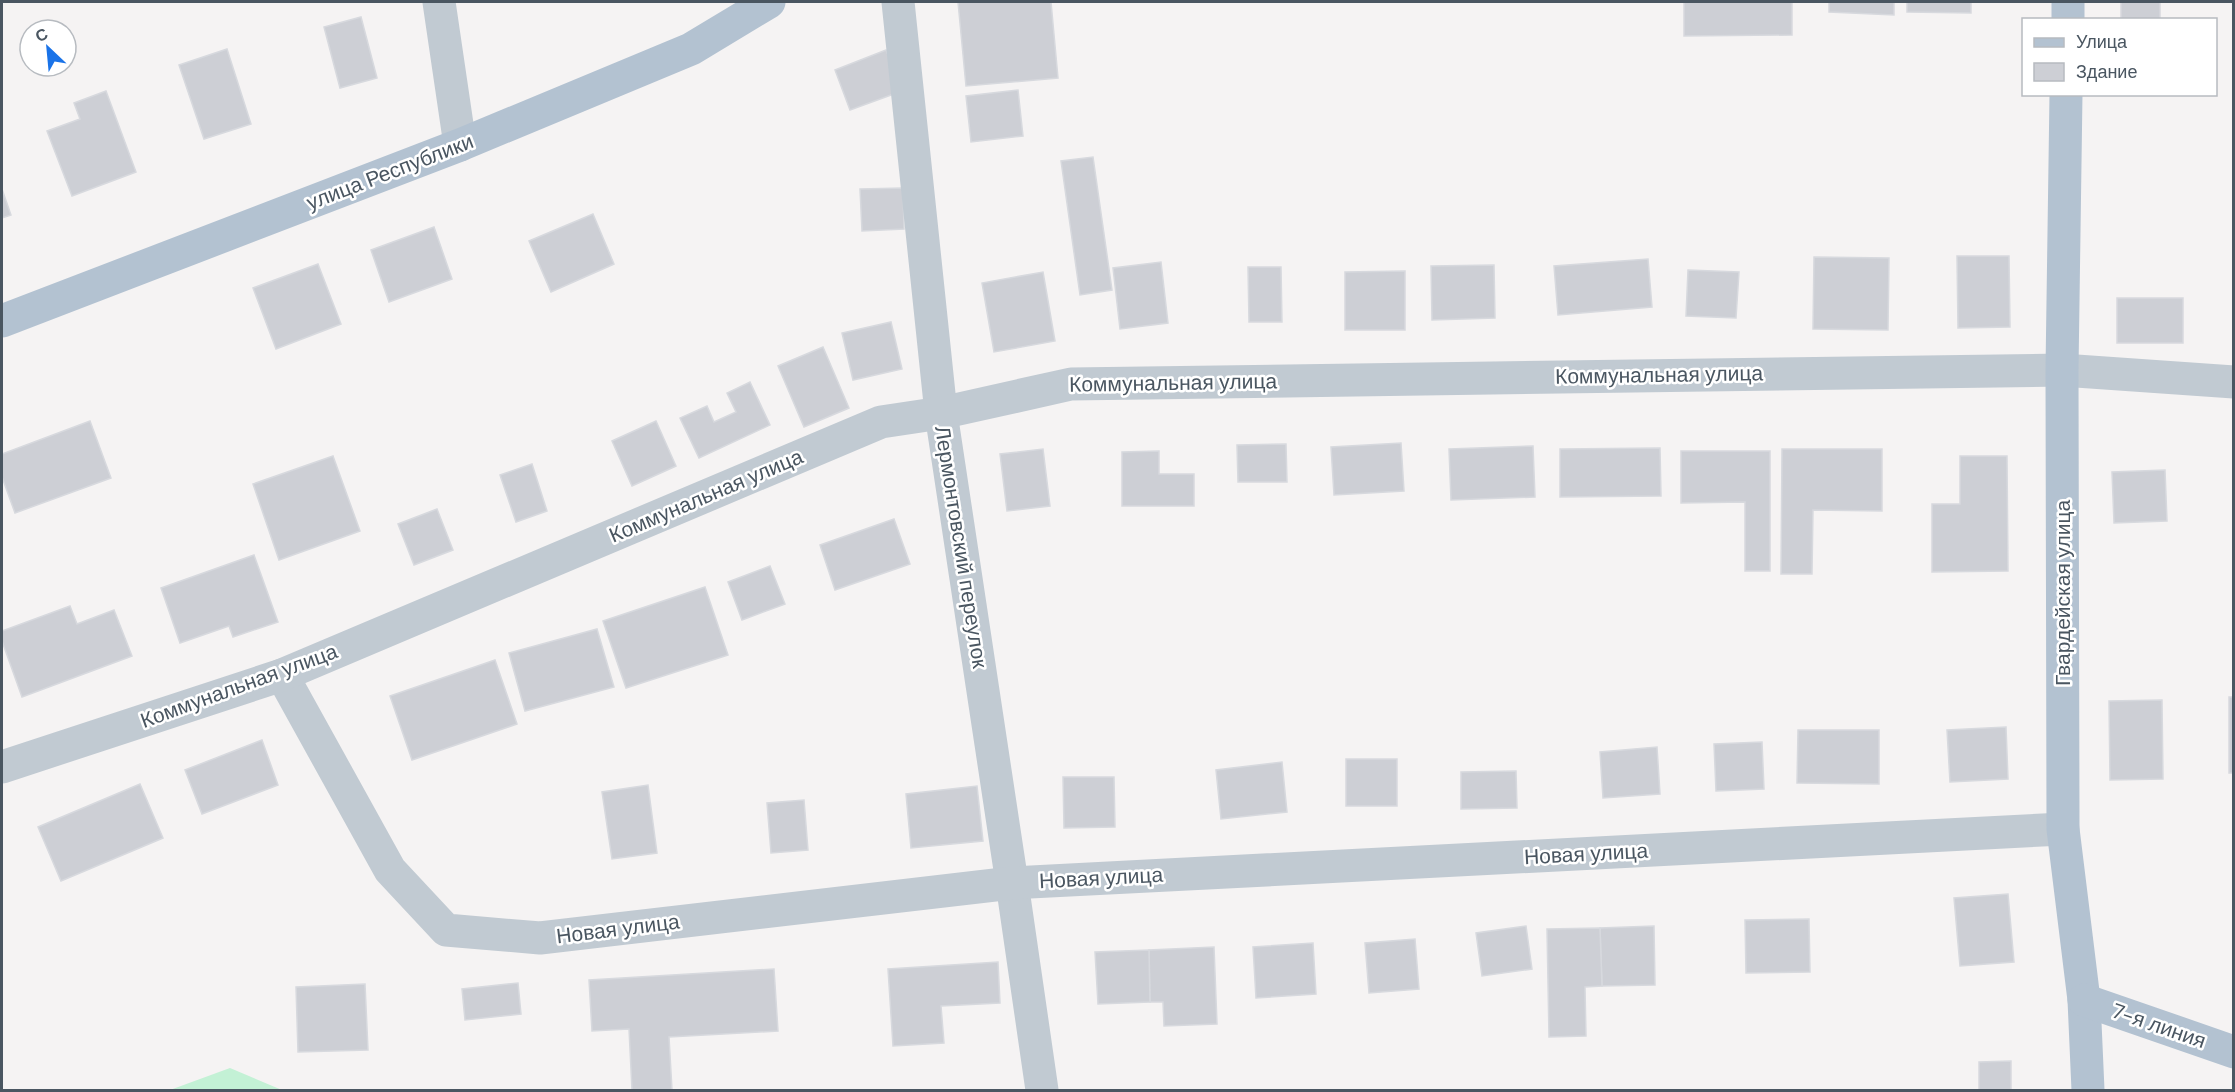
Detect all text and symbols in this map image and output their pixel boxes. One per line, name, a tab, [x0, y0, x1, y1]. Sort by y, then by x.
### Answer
north arrow	[18, 18, 78, 78]
legend	[2022, 18, 2217, 96]
text: С	[32, 23, 52, 47]
text: Улица	[2076, 30, 2128, 54]
text: Здание	[2076, 60, 2137, 84]
street label: улица Республики	[303, 127, 477, 217]
street label: Коммунальная улица	[1555, 359, 1764, 391]
street label: Коммунальная улица	[1069, 367, 1278, 399]
street label: Лермонтовский переулок	[928, 424, 994, 671]
street label: Коммунальная улица	[605, 442, 807, 550]
street label: Гвардейская улица	[2049, 500, 2077, 686]
street label: Коммунальная улица	[136, 637, 342, 735]
street label: Новая улица	[1523, 837, 1649, 871]
street label: Новая улица	[1038, 861, 1164, 895]
street label: Новая улица	[555, 908, 682, 950]
street label: 7-я линия	[2108, 997, 2210, 1055]

